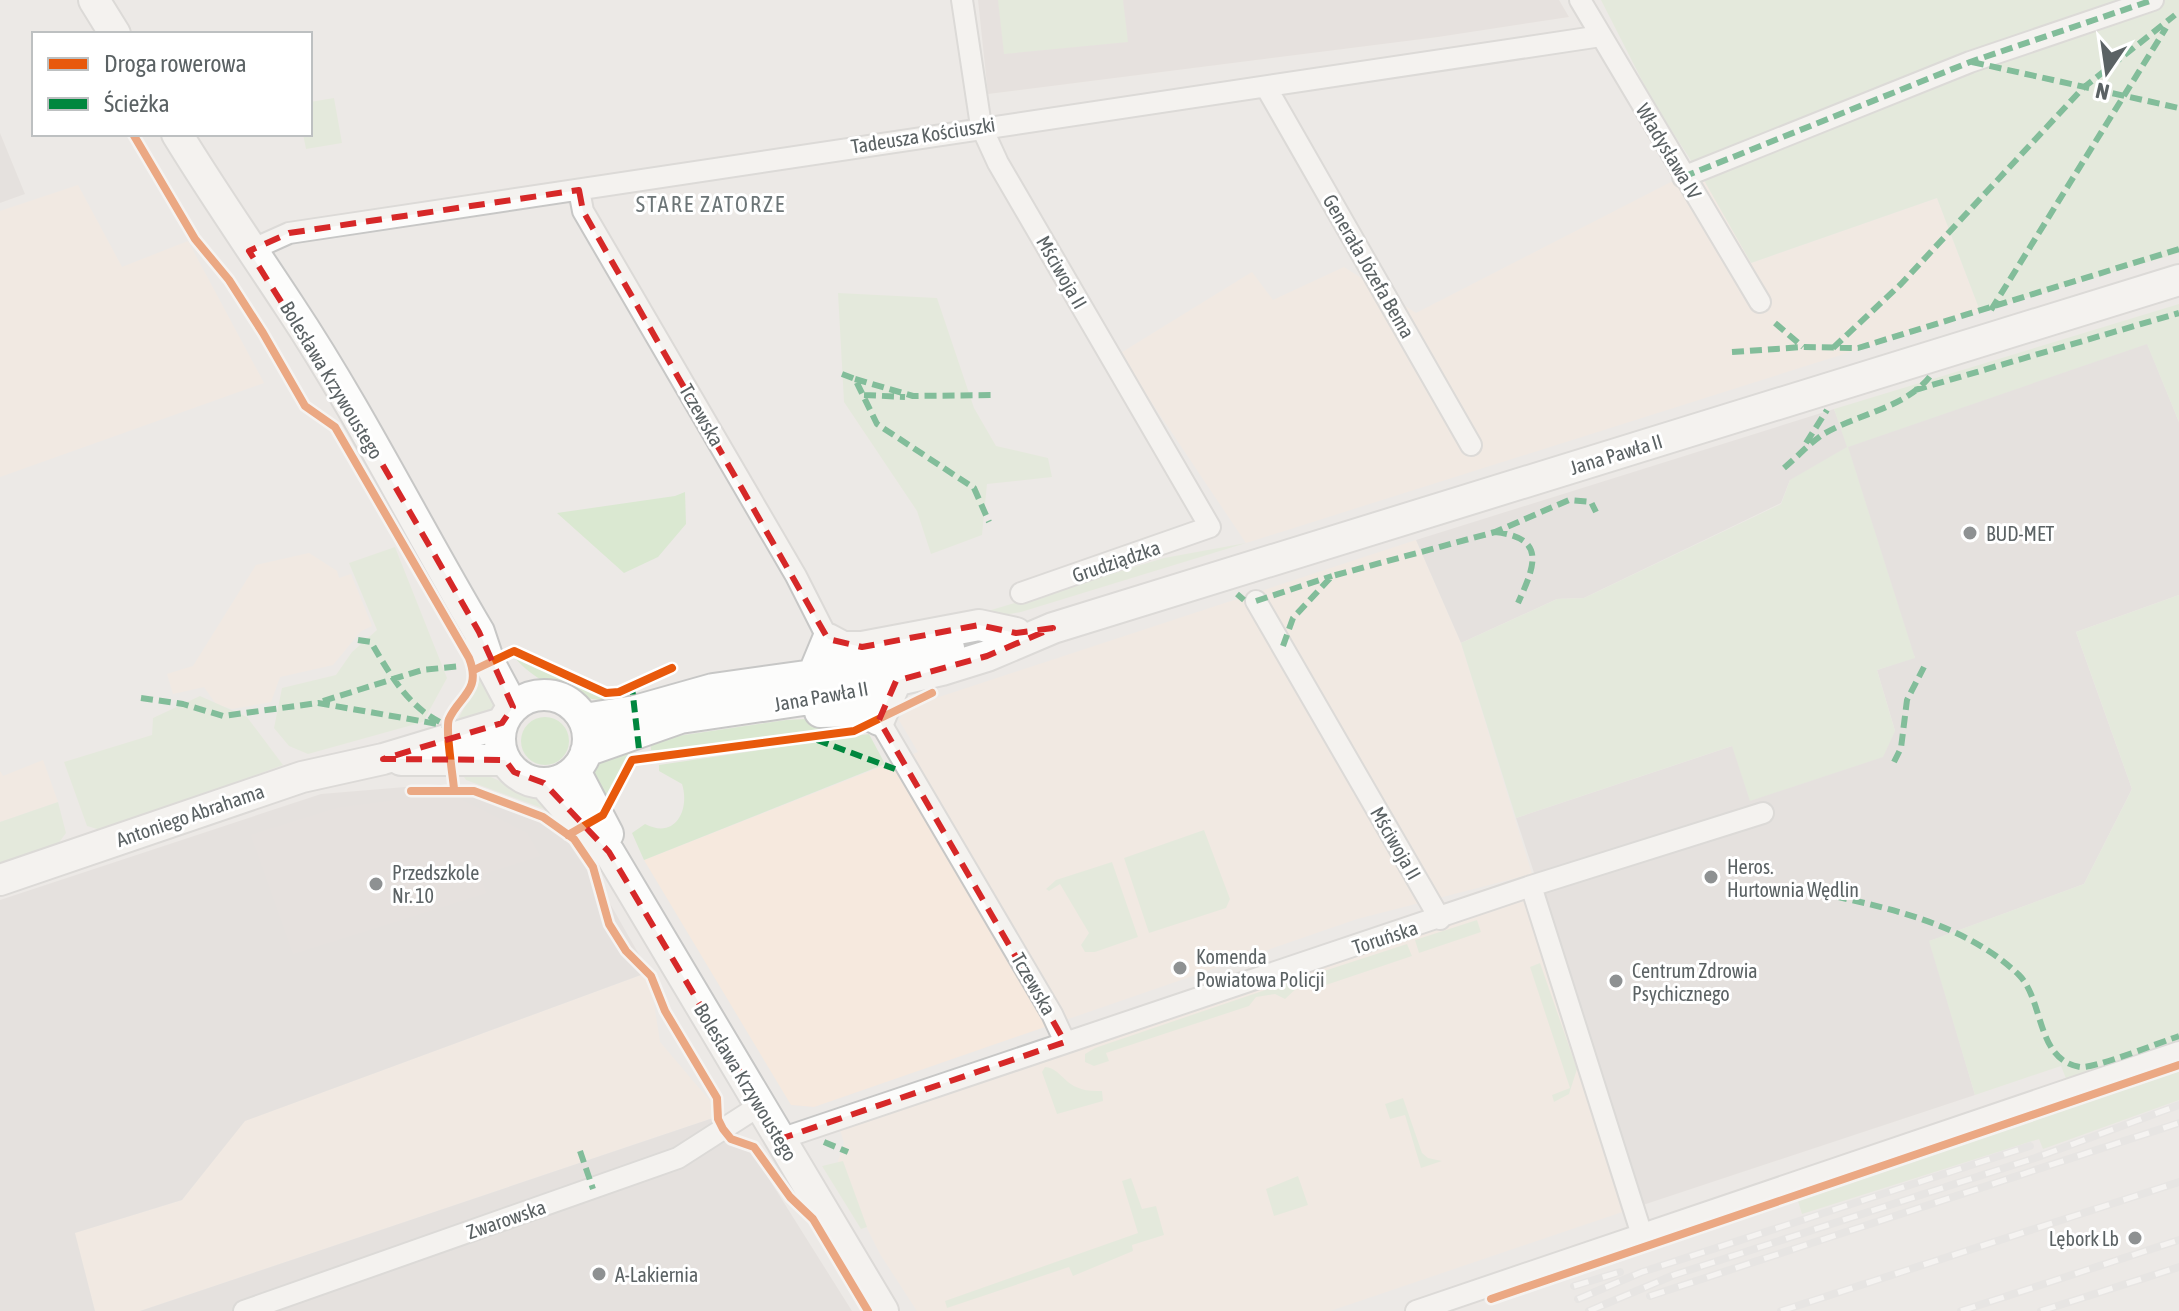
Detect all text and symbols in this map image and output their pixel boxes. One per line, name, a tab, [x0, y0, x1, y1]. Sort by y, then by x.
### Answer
legend	[32, 32, 312, 136]
north arrow	[2067, 32, 2147, 112]
text: Droga rowerowa	[104, 50, 247, 77]
text: N	[2093, 77, 2112, 106]
text: Ścieżka	[104, 90, 170, 117]
street label: Władysława IV	[1632, 99, 1707, 203]
street label: Tadeusza Kościuszki	[849, 112, 997, 158]
street label: Generała Józefa Bema	[1319, 190, 1419, 342]
district label: STARE ZATORZE	[636, 191, 786, 217]
street label: Mściwoja II	[1032, 231, 1092, 313]
street label: Bolesława Krzywoustego	[276, 297, 388, 463]
street label: Tczewska	[675, 380, 729, 450]
street label: Jana Pawła II	[1567, 429, 1665, 479]
place label: BUD-MET	[1986, 522, 2054, 545]
marker: BUD-MET	[1961, 524, 1979, 542]
street label: Grudziądzka	[1069, 535, 1163, 587]
street label: Jana Pawła II	[772, 676, 870, 716]
street label: Antoniego Abrahama	[113, 779, 267, 851]
street label: Mściwoja II	[1366, 802, 1426, 884]
place label: Heros. Hurtownia Wędlin	[1727, 855, 1859, 901]
place label: Przedszkole Nr. 10	[392, 861, 479, 907]
marker: Heros. Hurtownia Wędlin	[1702, 868, 1720, 886]
marker: Przedszkole Nr. 10	[367, 875, 385, 893]
street label: Toruńska	[1349, 916, 1421, 958]
place label: Komenda Powiatowa Policji	[1196, 945, 1325, 991]
street label: Tczewska	[1007, 949, 1061, 1019]
marker: Komenda Powiatowa Policji	[1171, 959, 1189, 977]
place label: Centrum Zdrowia Psychicznego	[1632, 959, 1758, 1005]
marker: Centrum Zdrowia Psychicznego	[1607, 972, 1625, 990]
street label: Bolesława Krzywoustego	[690, 999, 802, 1165]
street label: Zwarowska	[463, 1195, 549, 1243]
place label: Lębork Lb	[2049, 1227, 2119, 1250]
marker: Lębork Lb	[2126, 1229, 2144, 1247]
place label: A-Lakiernia	[615, 1263, 698, 1286]
marker: A-Lakiernia	[590, 1265, 608, 1283]

